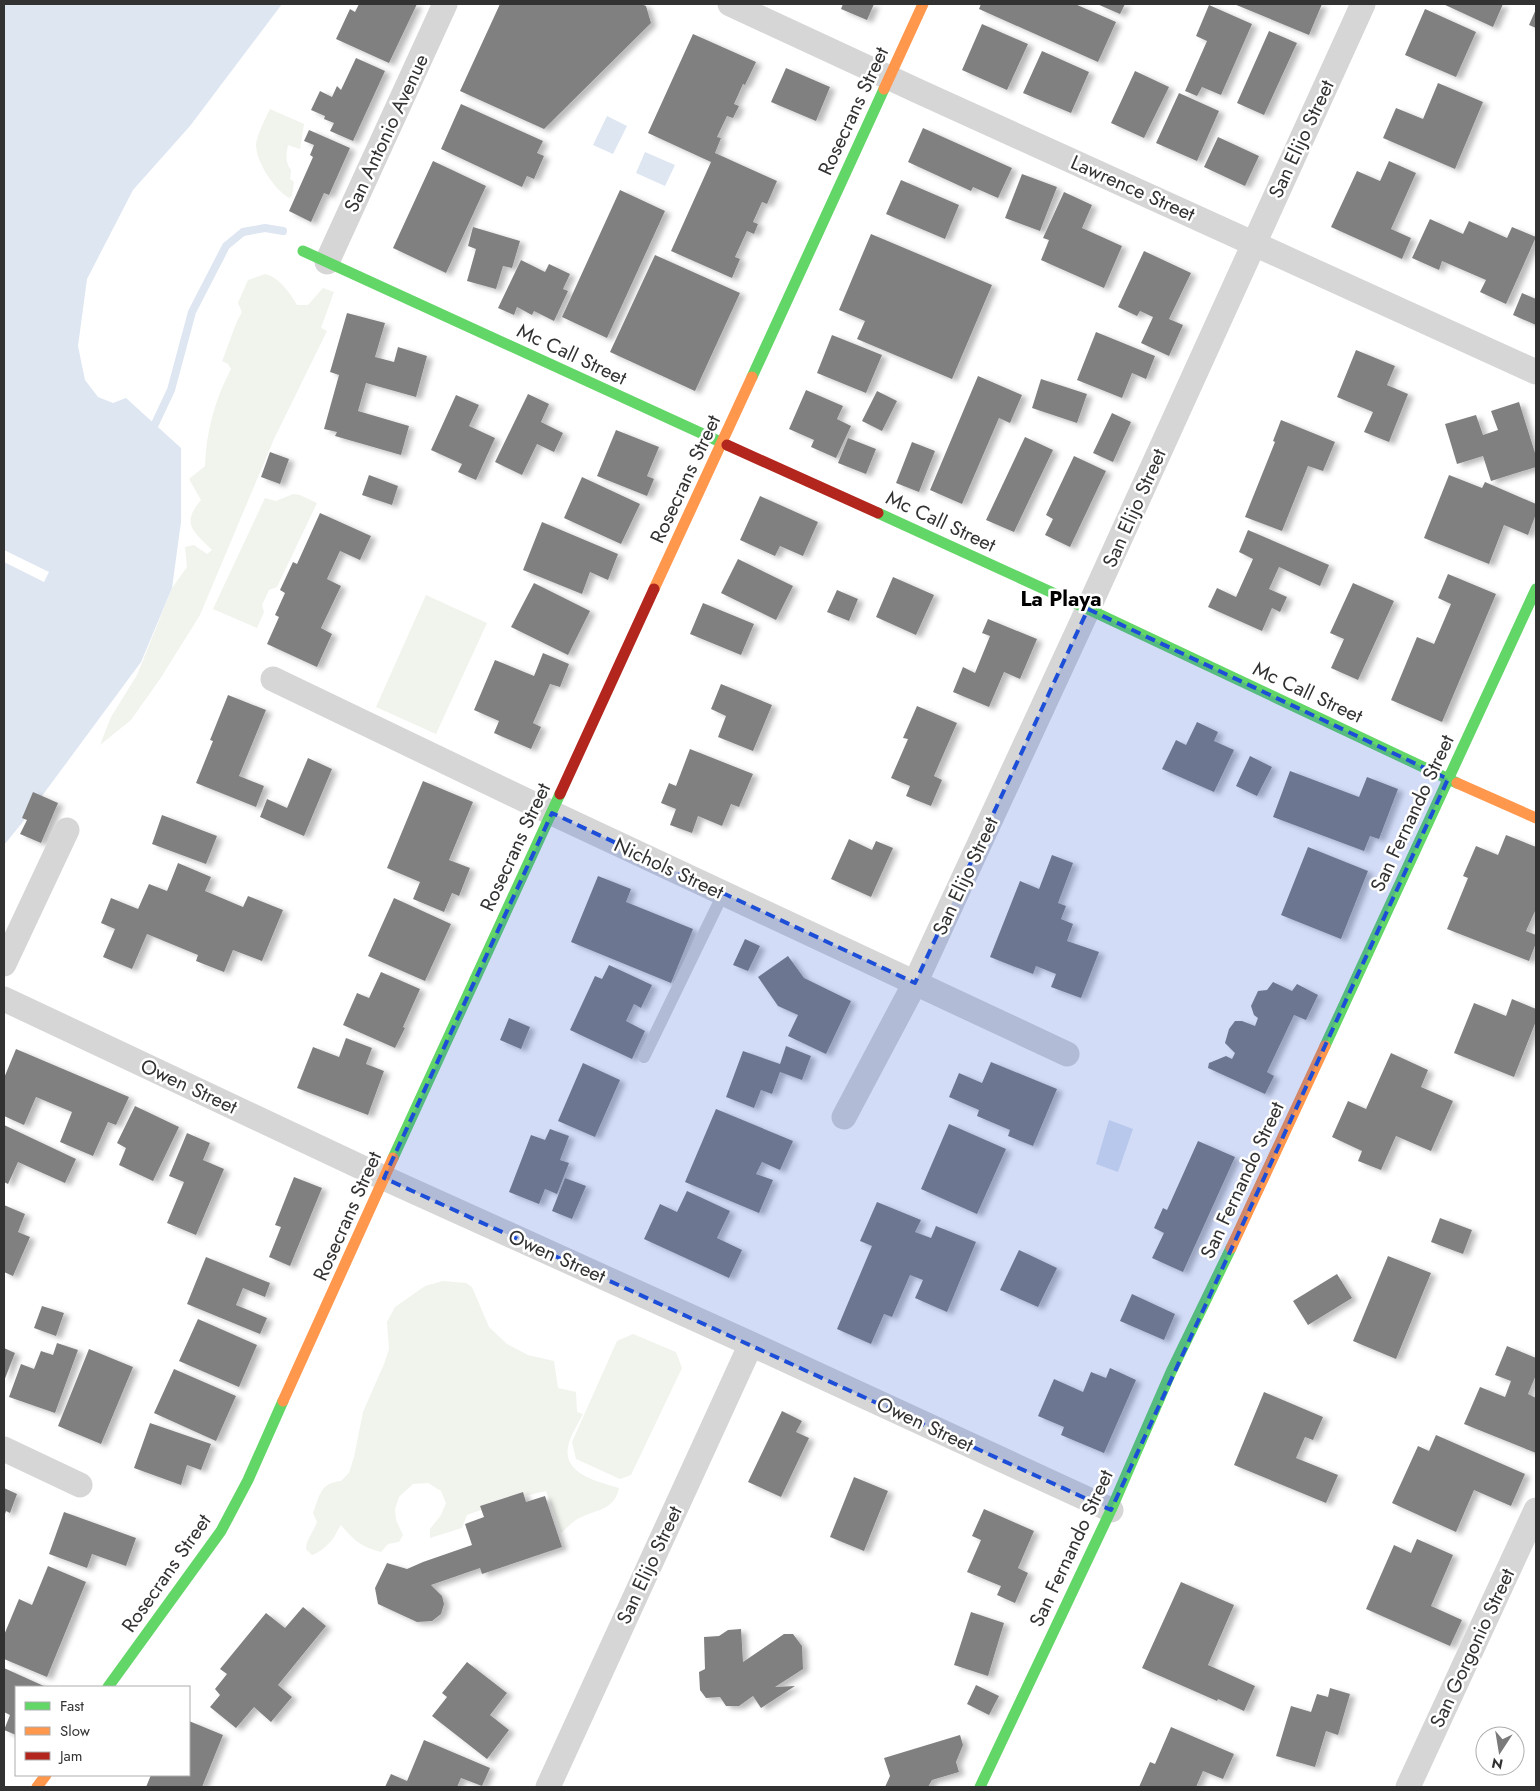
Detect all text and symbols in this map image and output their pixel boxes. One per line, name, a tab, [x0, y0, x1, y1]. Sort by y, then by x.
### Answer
street label: Rosecrans Street	[811, 42, 896, 180]
street label: San Antonio Avenue	[337, 49, 436, 217]
street label: San Elijo Street	[1261, 75, 1342, 203]
street label: Lawrence Street	[1066, 148, 1200, 229]
street label: Mc Call Street	[512, 316, 632, 393]
street label: Rosecrans Street	[643, 410, 728, 548]
street label: San Elijo Street	[1095, 444, 1174, 572]
street label: Mc Call Street	[881, 483, 1001, 560]
district label: La Playa	[1021, 584, 1101, 614]
street label: Mc Call Street	[1248, 654, 1368, 731]
street label: San Fernando Street	[1363, 730, 1462, 897]
street label: Rosecrans Street	[473, 778, 558, 916]
street label: San Elijo Street	[925, 812, 1006, 940]
street label: Nichols Street	[609, 830, 729, 907]
street label: Owen Street	[136, 1051, 242, 1122]
street label: San Fernando Street	[1193, 1097, 1292, 1264]
street label: Rosecrans Street	[306, 1147, 389, 1286]
street label: Owen Street	[503, 1222, 610, 1291]
street label: Owen Street	[872, 1389, 978, 1460]
street label: San Fernando Street	[1022, 1465, 1121, 1632]
street label: San Elijo Street	[609, 1501, 690, 1629]
street label: Rosecrans Street	[115, 1508, 218, 1638]
street label: San Gorgonio Street	[1423, 1564, 1522, 1733]
legend	[15, 1686, 190, 1776]
text: Fast	[60, 1695, 84, 1717]
text: Slow	[60, 1720, 91, 1742]
north arrow	[1475, 1726, 1525, 1776]
text: Jam	[58, 1745, 83, 1767]
text: N	[1490, 1753, 1505, 1775]

